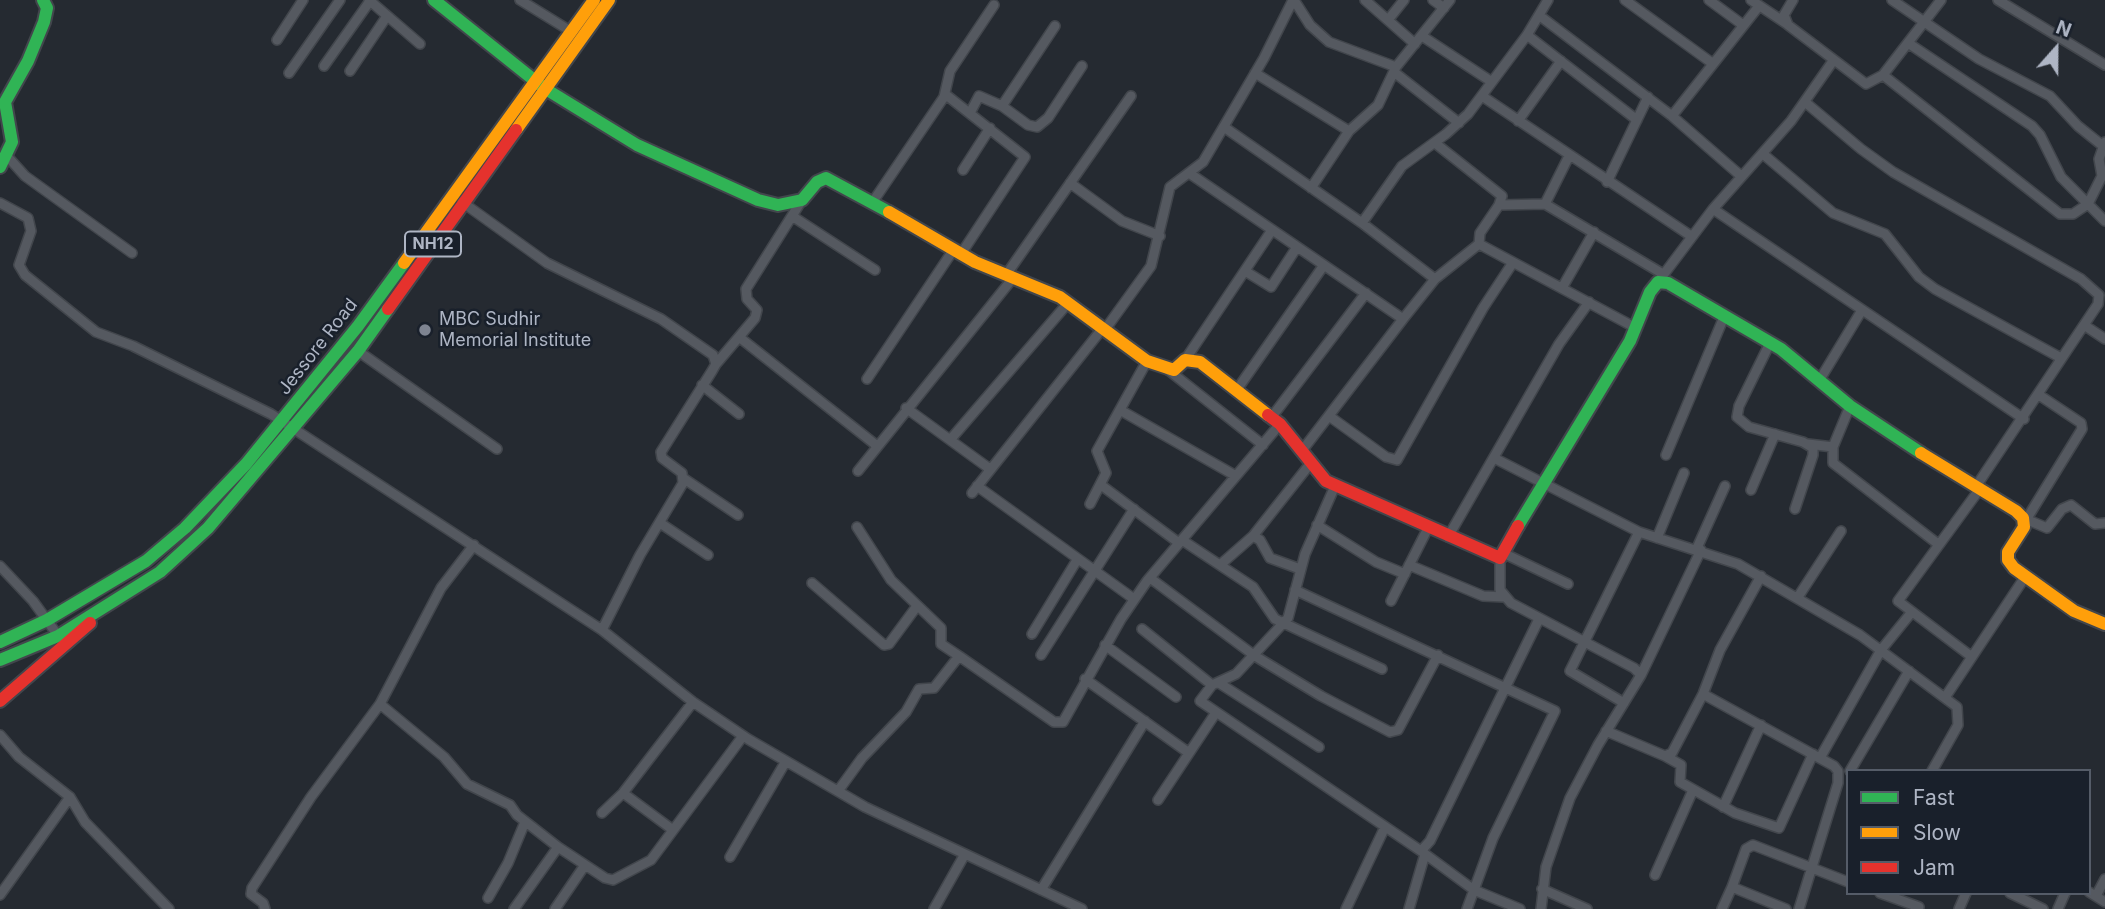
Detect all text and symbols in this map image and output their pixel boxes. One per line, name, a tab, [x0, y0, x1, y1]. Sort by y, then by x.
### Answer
north arrow	[2021, 14, 2091, 84]
text: N	[2053, 16, 2075, 42]
road number: NH12	[405, 232, 461, 256]
street label: Jessore Road	[274, 295, 362, 399]
place label: MBC Sudhir Memorial Institute	[439, 309, 591, 352]
marker: MBC Sudhir Memorial Institute	[417, 322, 433, 338]
legend	[1846, 769, 2091, 895]
text: Fast	[1913, 785, 1955, 810]
text: Slow	[1913, 820, 1961, 845]
text: Jam	[1913, 855, 1955, 880]

